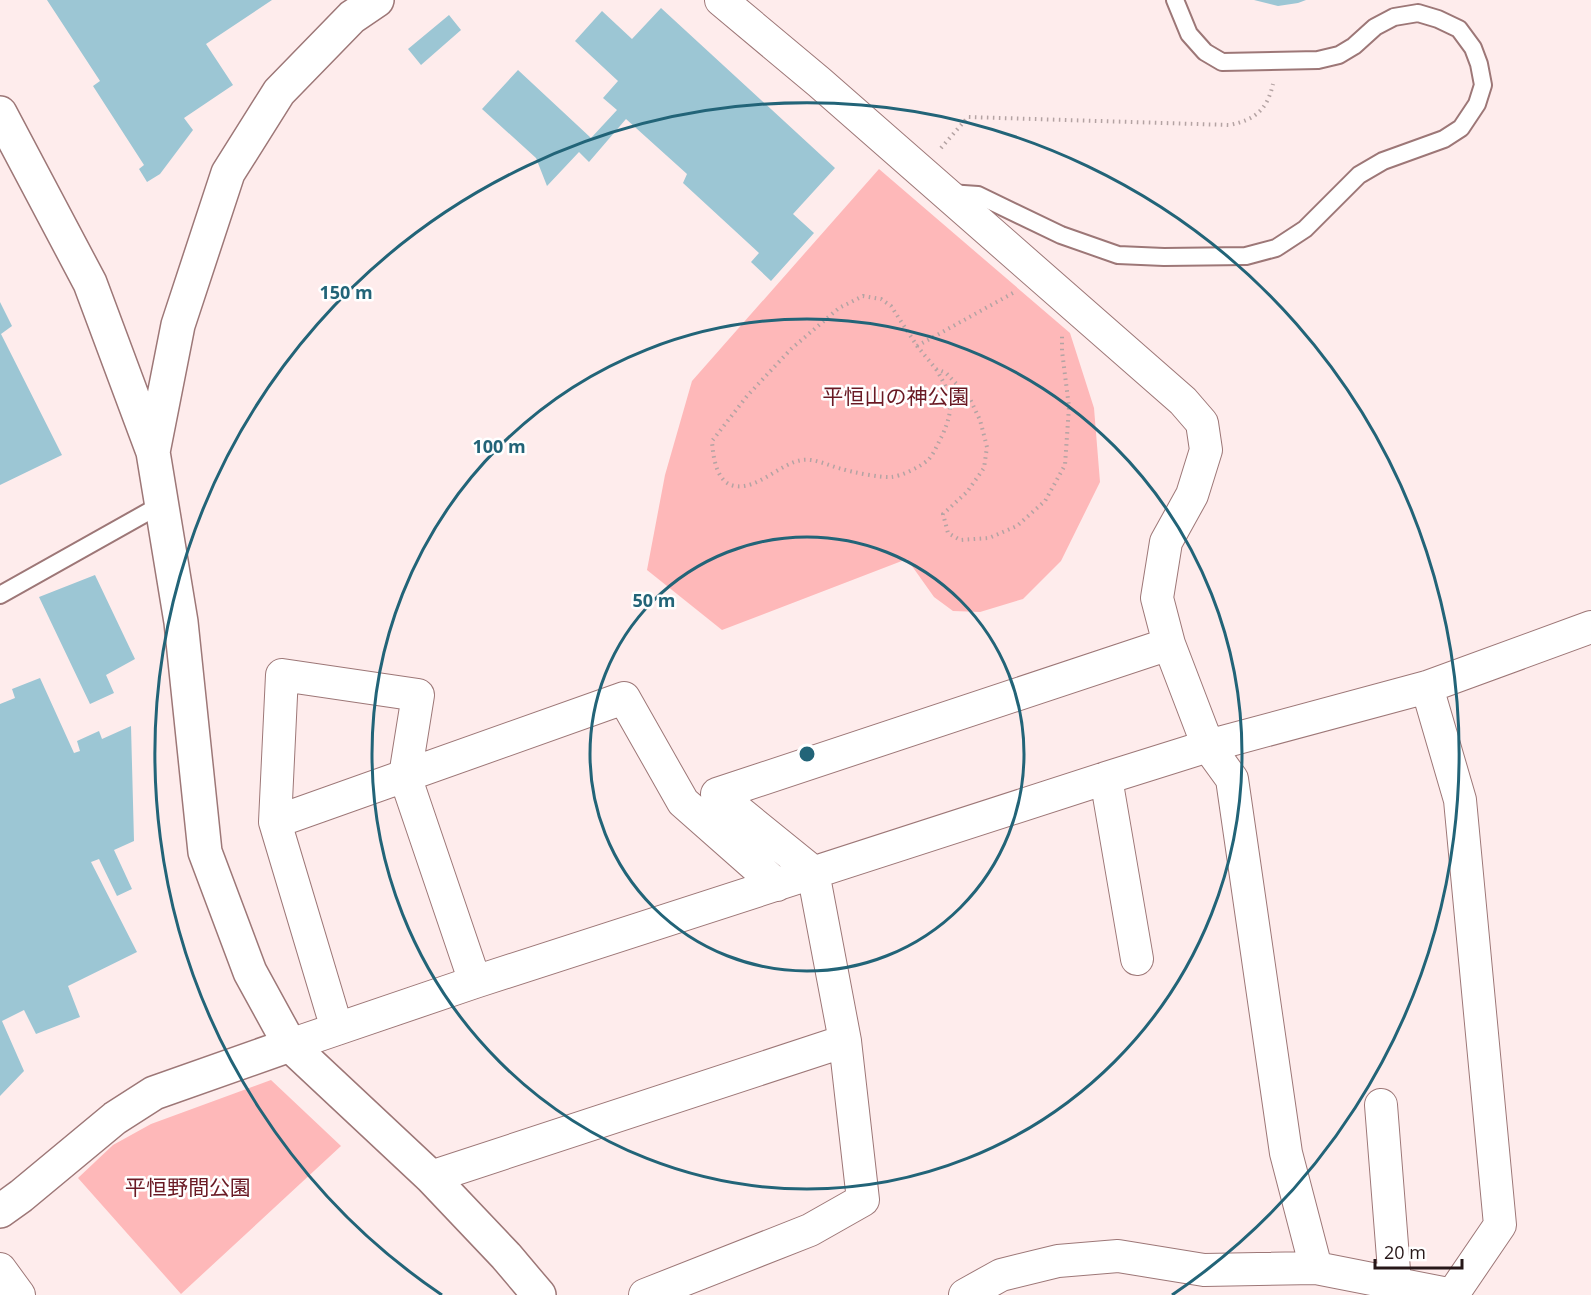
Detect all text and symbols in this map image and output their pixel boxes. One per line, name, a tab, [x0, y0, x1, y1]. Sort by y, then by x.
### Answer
text: 150 m	[319, 280, 373, 304]
park label: 平恒山の神公園	[823, 382, 970, 410]
text: 100 m	[472, 434, 526, 458]
text: 50 m	[633, 588, 675, 612]
centre of rings	[797, 744, 817, 764]
park label: 平恒野間公園	[125, 1173, 251, 1201]
scale bar	[1375, 1232, 1462, 1270]
text: 20 m	[1384, 1240, 1426, 1264]

